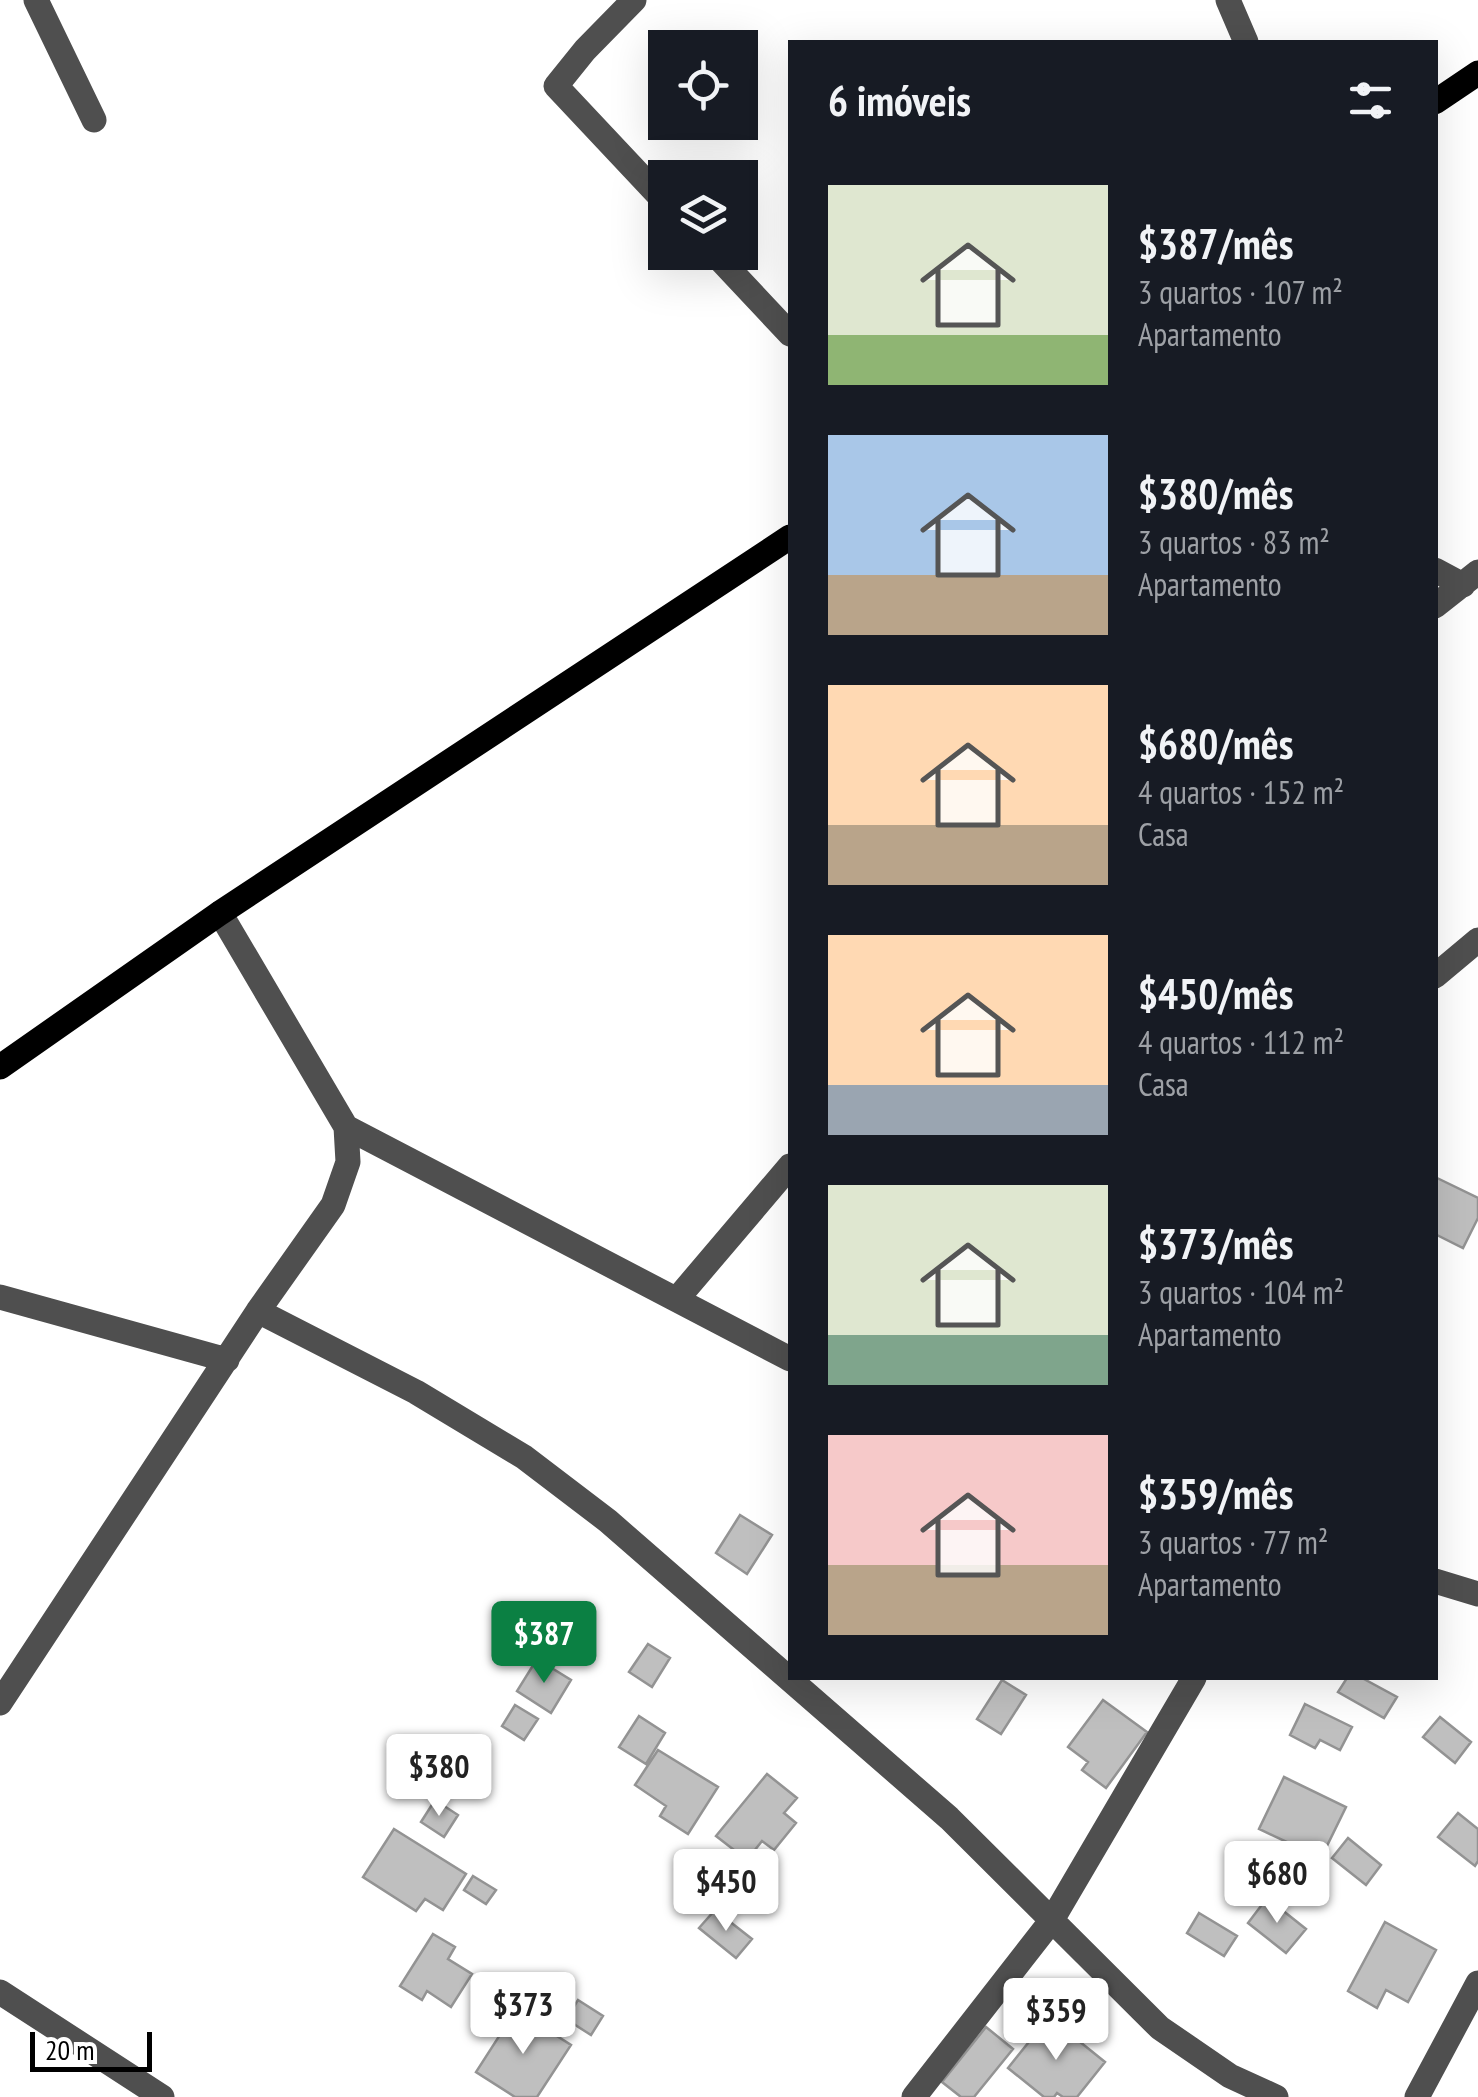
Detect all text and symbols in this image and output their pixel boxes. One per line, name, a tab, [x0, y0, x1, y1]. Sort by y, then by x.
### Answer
map controls	[648, 30, 758, 270]
button: locate	[648, 30, 758, 140]
text: 6 imóveis	[828, 73, 971, 128]
icon: filters	[1343, 73, 1398, 128]
button: layers	[648, 160, 758, 270]
text: $387/mês	[1138, 216, 1293, 271]
icon: home	[908, 225, 1028, 345]
text: 3 quartos · 107 m²	[1138, 271, 1343, 313]
text: Apartamento	[1138, 313, 1281, 355]
text: $380/mês	[1138, 466, 1293, 521]
icon: home	[908, 475, 1028, 595]
text: 3 quartos · 83 m²	[1138, 521, 1330, 563]
text: Apartamento	[1138, 563, 1281, 605]
text: $680/mês	[1138, 716, 1293, 771]
icon: home	[908, 725, 1028, 845]
text: 4 quartos · 152 m²	[1138, 771, 1344, 813]
text: Casa	[1138, 813, 1189, 855]
text: $450/mês	[1138, 966, 1293, 1021]
icon: home	[908, 975, 1028, 1095]
text: 4 quartos · 112 m²	[1138, 1021, 1344, 1063]
text: Casa	[1138, 1063, 1189, 1105]
text: $373/mês	[1138, 1216, 1293, 1271]
icon: home	[908, 1225, 1028, 1345]
text: 3 quartos · 104 m²	[1138, 1271, 1344, 1313]
text: Apartamento	[1138, 1313, 1281, 1355]
text: $359/mês	[1138, 1466, 1293, 1521]
icon: home	[908, 1475, 1028, 1595]
text: 3 quartos · 77 m²	[1138, 1521, 1328, 1563]
text: Apartamento	[1138, 1563, 1281, 1605]
pin: $387	[485, 1601, 603, 1686]
text: $387	[513, 1612, 575, 1654]
pin: $380	[380, 1734, 498, 1819]
text: $380	[408, 1745, 470, 1787]
pin: $680	[1218, 1841, 1336, 1926]
pin: $450	[667, 1849, 785, 1934]
text: $680	[1246, 1852, 1308, 1894]
text: $450	[695, 1860, 757, 1902]
pin: $373	[464, 1972, 582, 2057]
pin: $359	[997, 1978, 1115, 2063]
text: $373	[492, 1983, 554, 2025]
text: $359	[1025, 1989, 1087, 2031]
scale bar	[30, 2027, 152, 2072]
text: 20 m	[45, 2031, 94, 2068]

